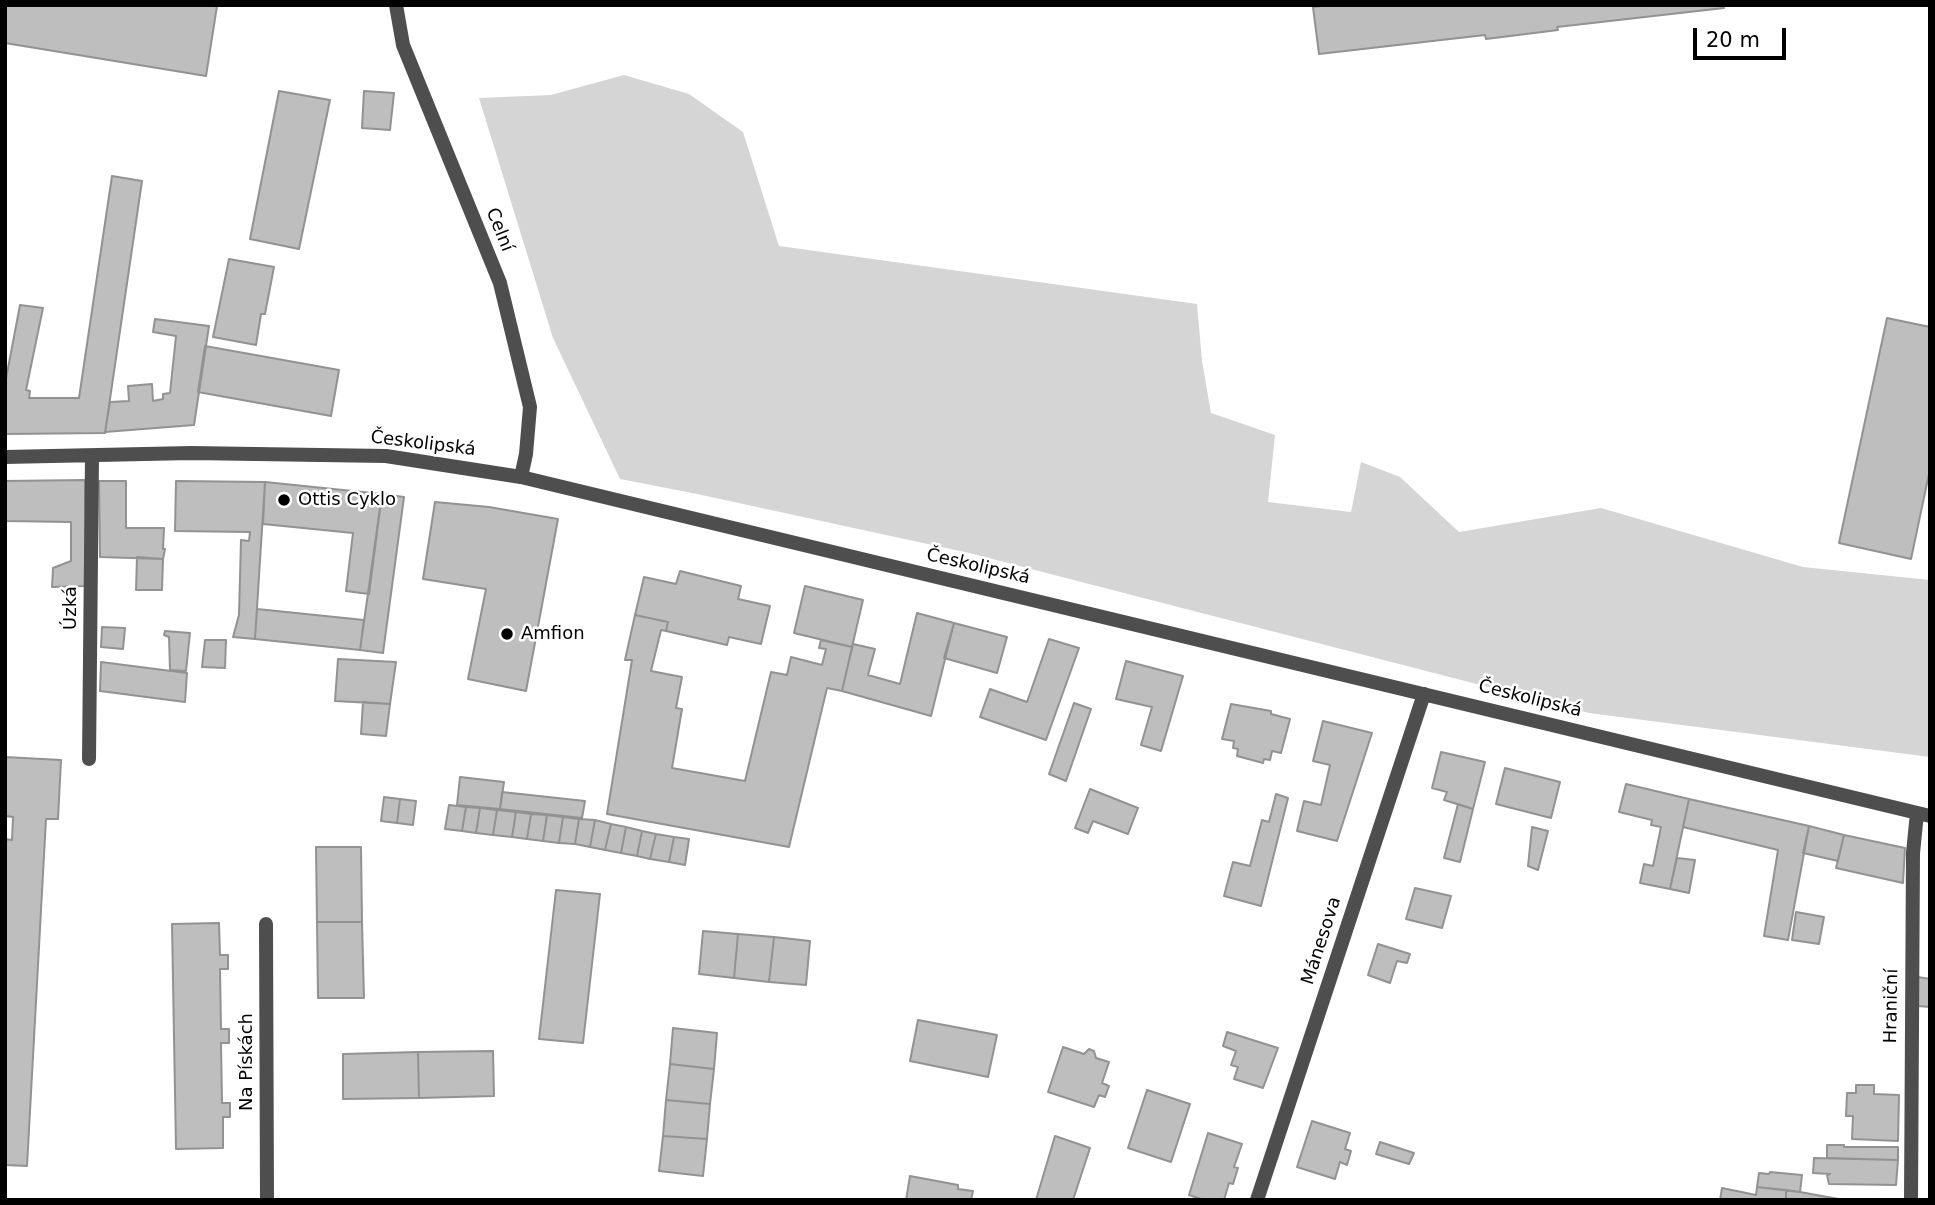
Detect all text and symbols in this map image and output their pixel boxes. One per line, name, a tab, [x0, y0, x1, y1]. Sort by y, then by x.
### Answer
scale bar	[1697, 14, 1790, 58]
text: 20 m	[1706, 28, 1760, 52]
street label: Celní	[481, 205, 517, 255]
street label: Českolipská	[369, 427, 477, 461]
place label: Ottis Cyklo	[298, 489, 396, 511]
marker: Ottis Cyklo	[276, 492, 292, 508]
street label: Českolipská	[924, 545, 1032, 589]
street label: Úzká	[60, 586, 82, 630]
place label: Amfion	[521, 623, 585, 645]
marker: Amfion	[499, 626, 515, 642]
street label: Českolipská	[1476, 676, 1584, 722]
street label: Mánesova	[1298, 894, 1346, 988]
street label: Hraniční	[1881, 968, 1903, 1044]
street label: Na Pískách	[236, 1013, 258, 1111]

